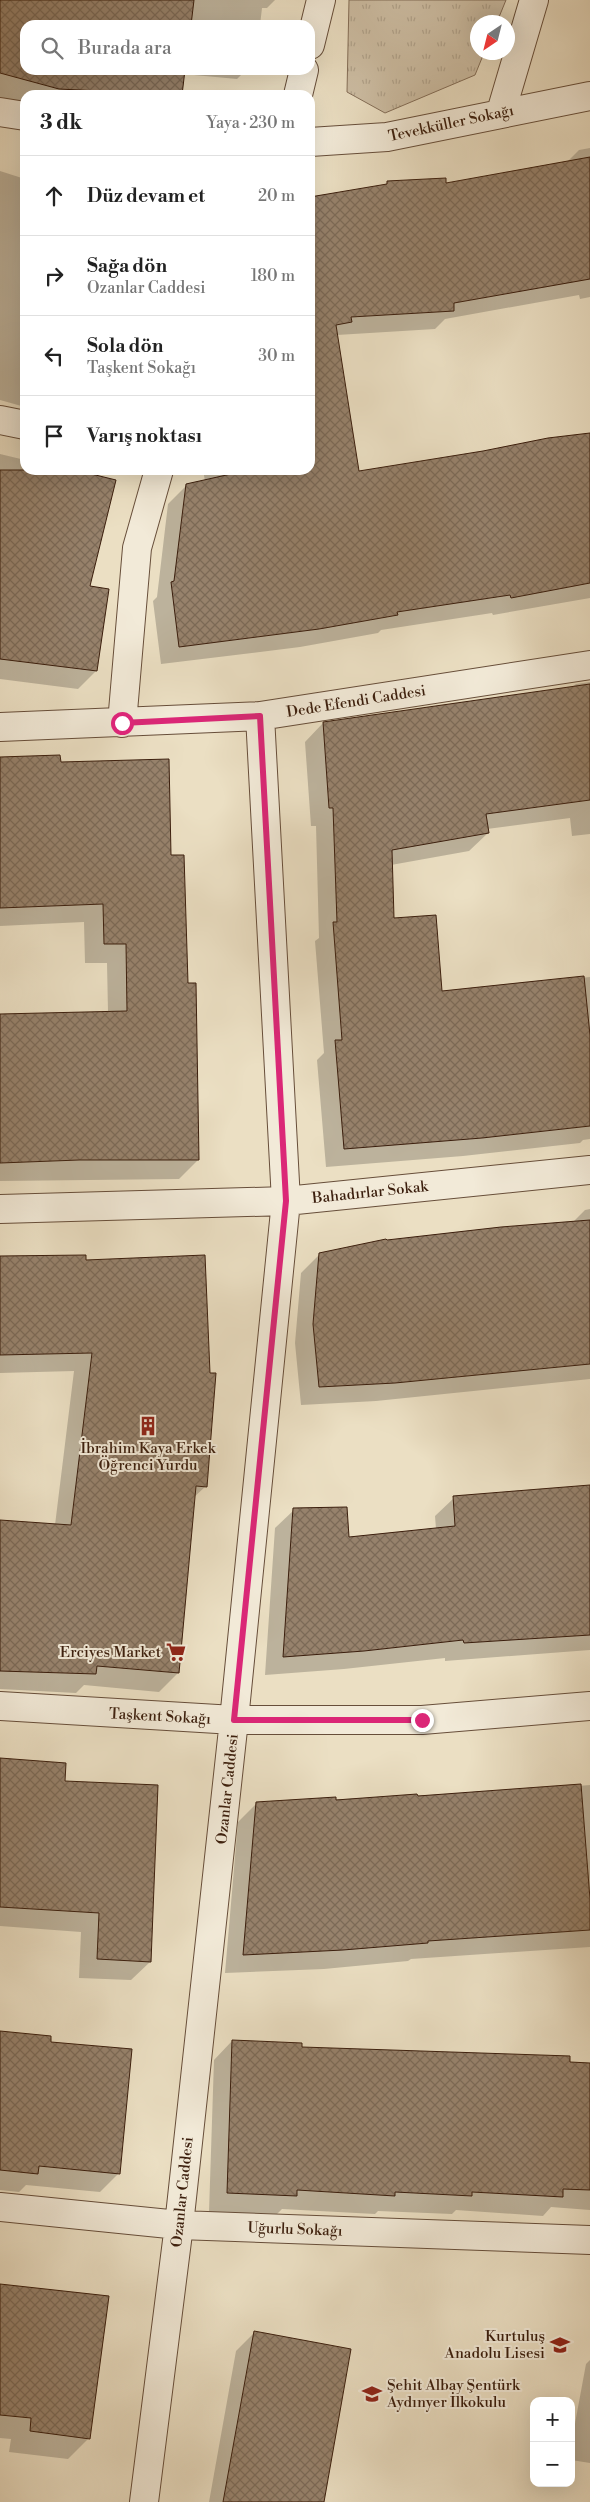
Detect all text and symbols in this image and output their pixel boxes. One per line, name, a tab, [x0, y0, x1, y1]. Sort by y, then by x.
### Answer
north arrow	[470, 15, 515, 60]
search box	[20, 20, 315, 75]
icon: search	[38, 34, 66, 62]
text: Burada ara	[78, 36, 172, 60]
street label: Tevekküller Sokağı	[387, 101, 516, 146]
text: 3 dk	[40, 110, 82, 136]
text: Yaya · 230 m	[206, 113, 295, 133]
icon: ahead	[40, 182, 68, 210]
text: Düz devam et	[87, 184, 205, 208]
text: 20 m	[258, 186, 295, 206]
text: Sağa dön	[87, 254, 167, 278]
icon: right	[40, 262, 68, 290]
text: 180 m	[251, 266, 295, 286]
text: Ozanlar Caddesi	[87, 278, 206, 298]
text: Sola dön	[87, 334, 163, 358]
icon: left	[40, 342, 68, 370]
text: 30 m	[258, 346, 295, 366]
text: Taşkent Sokağı	[87, 358, 196, 378]
icon: arrive	[40, 422, 68, 450]
text: Varış noktası	[87, 424, 202, 448]
street label: Dede Efendi Caddesi	[285, 681, 427, 722]
route start	[111, 712, 134, 735]
street label: Bahadırlar Sokak	[310, 1177, 430, 1208]
building icon: İbrahim Kaya Erkek Öğrenci Yurdu	[137, 1415, 159, 1437]
place label: İbrahim Kaya Erkek Öğrenci Yurdu	[80, 1438, 217, 1475]
supermarket icon: Erciyes Market	[165, 1641, 187, 1663]
place label: Erciyes Market	[60, 1643, 162, 1662]
street label: Taşkent Sokağı	[108, 1704, 212, 1729]
route end	[411, 1709, 434, 1732]
street label: Ozanlar Caddesi	[212, 1733, 243, 1845]
street label: Ozanlar Caddesi	[167, 2136, 198, 2248]
street label: Uğurlu Sokağı	[247, 2218, 343, 2241]
place label: Kurtuluş Anadolu Lisesi	[444, 2327, 545, 2363]
school or university icon: Kurtuluş Anadolu Lisesi	[549, 2334, 571, 2356]
place label: Şehit Albay Şentürk Aydınyer İlkokulu	[386, 2376, 521, 2412]
school or university icon: Şehit Albay Şentürk Aydınyer İlkokulu	[361, 2383, 383, 2405]
map controls	[530, 2397, 575, 2487]
button: +	[530, 2397, 575, 2442]
button: −	[530, 2442, 575, 2487]

